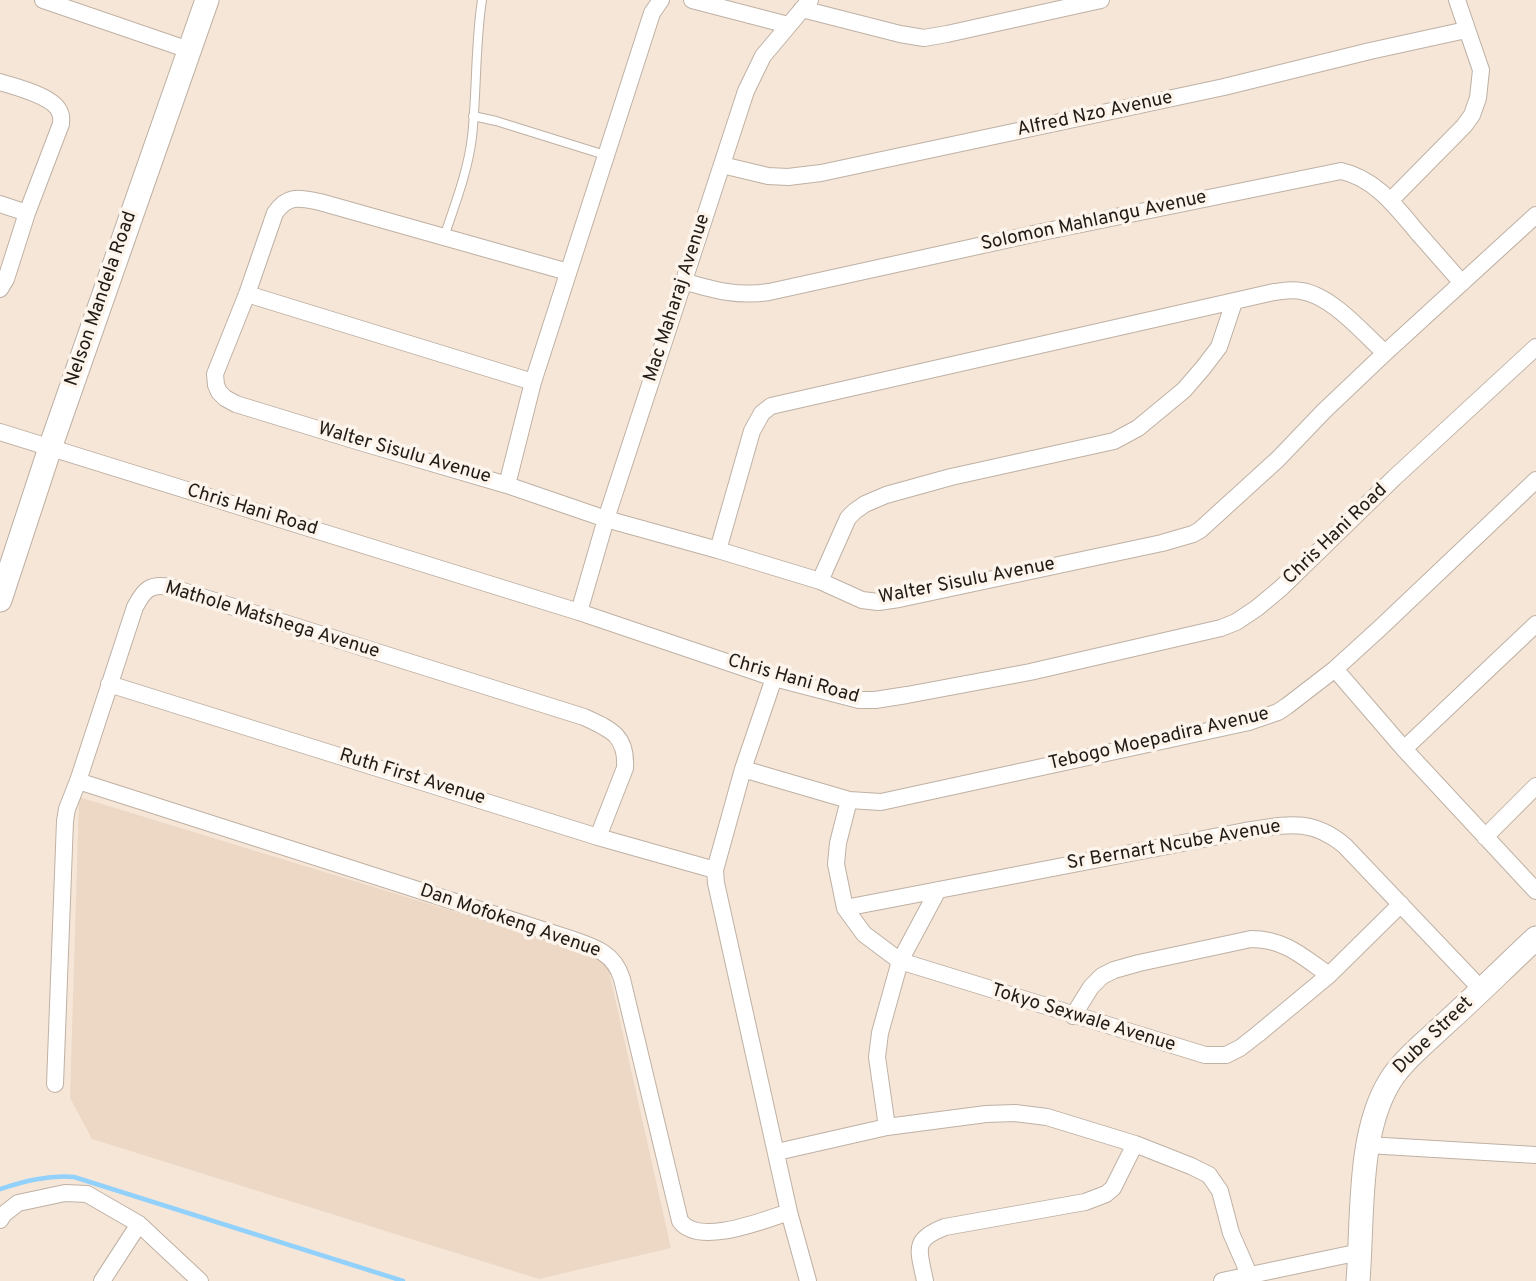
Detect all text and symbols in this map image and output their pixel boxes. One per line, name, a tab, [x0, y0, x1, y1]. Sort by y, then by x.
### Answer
street label: Alfred Nzo Avenue	[1015, 87, 1175, 143]
street label: Solomon Mahlangu Avenue	[979, 187, 1209, 257]
street label: Nelson Mandela Road	[61, 209, 143, 389]
street label: Mac Maharaj Avenue	[640, 211, 716, 385]
street label: Walter Sisulu Avenue	[315, 418, 493, 490]
street label: Chris Hani Road	[184, 480, 320, 542]
street label: Chris Hani Road	[1279, 480, 1393, 590]
street label: Walter Sisulu Avenue	[877, 554, 1057, 610]
street label: Mathole Matshega Avenue	[162, 577, 382, 665]
street label: Chris Hani Road	[725, 650, 861, 710]
street label: Tebogo Moepadira Avenue	[1047, 704, 1271, 776]
street label: Ruth First Avenue	[336, 745, 488, 811]
street label: Sr Bernart Ncube Avenue	[1065, 816, 1283, 876]
street label: Dan Mofokeng Avenue	[417, 880, 603, 964]
street label: Tokyo Sexwale Avenue	[988, 980, 1178, 1058]
street label: Dube Street	[1390, 993, 1478, 1079]

